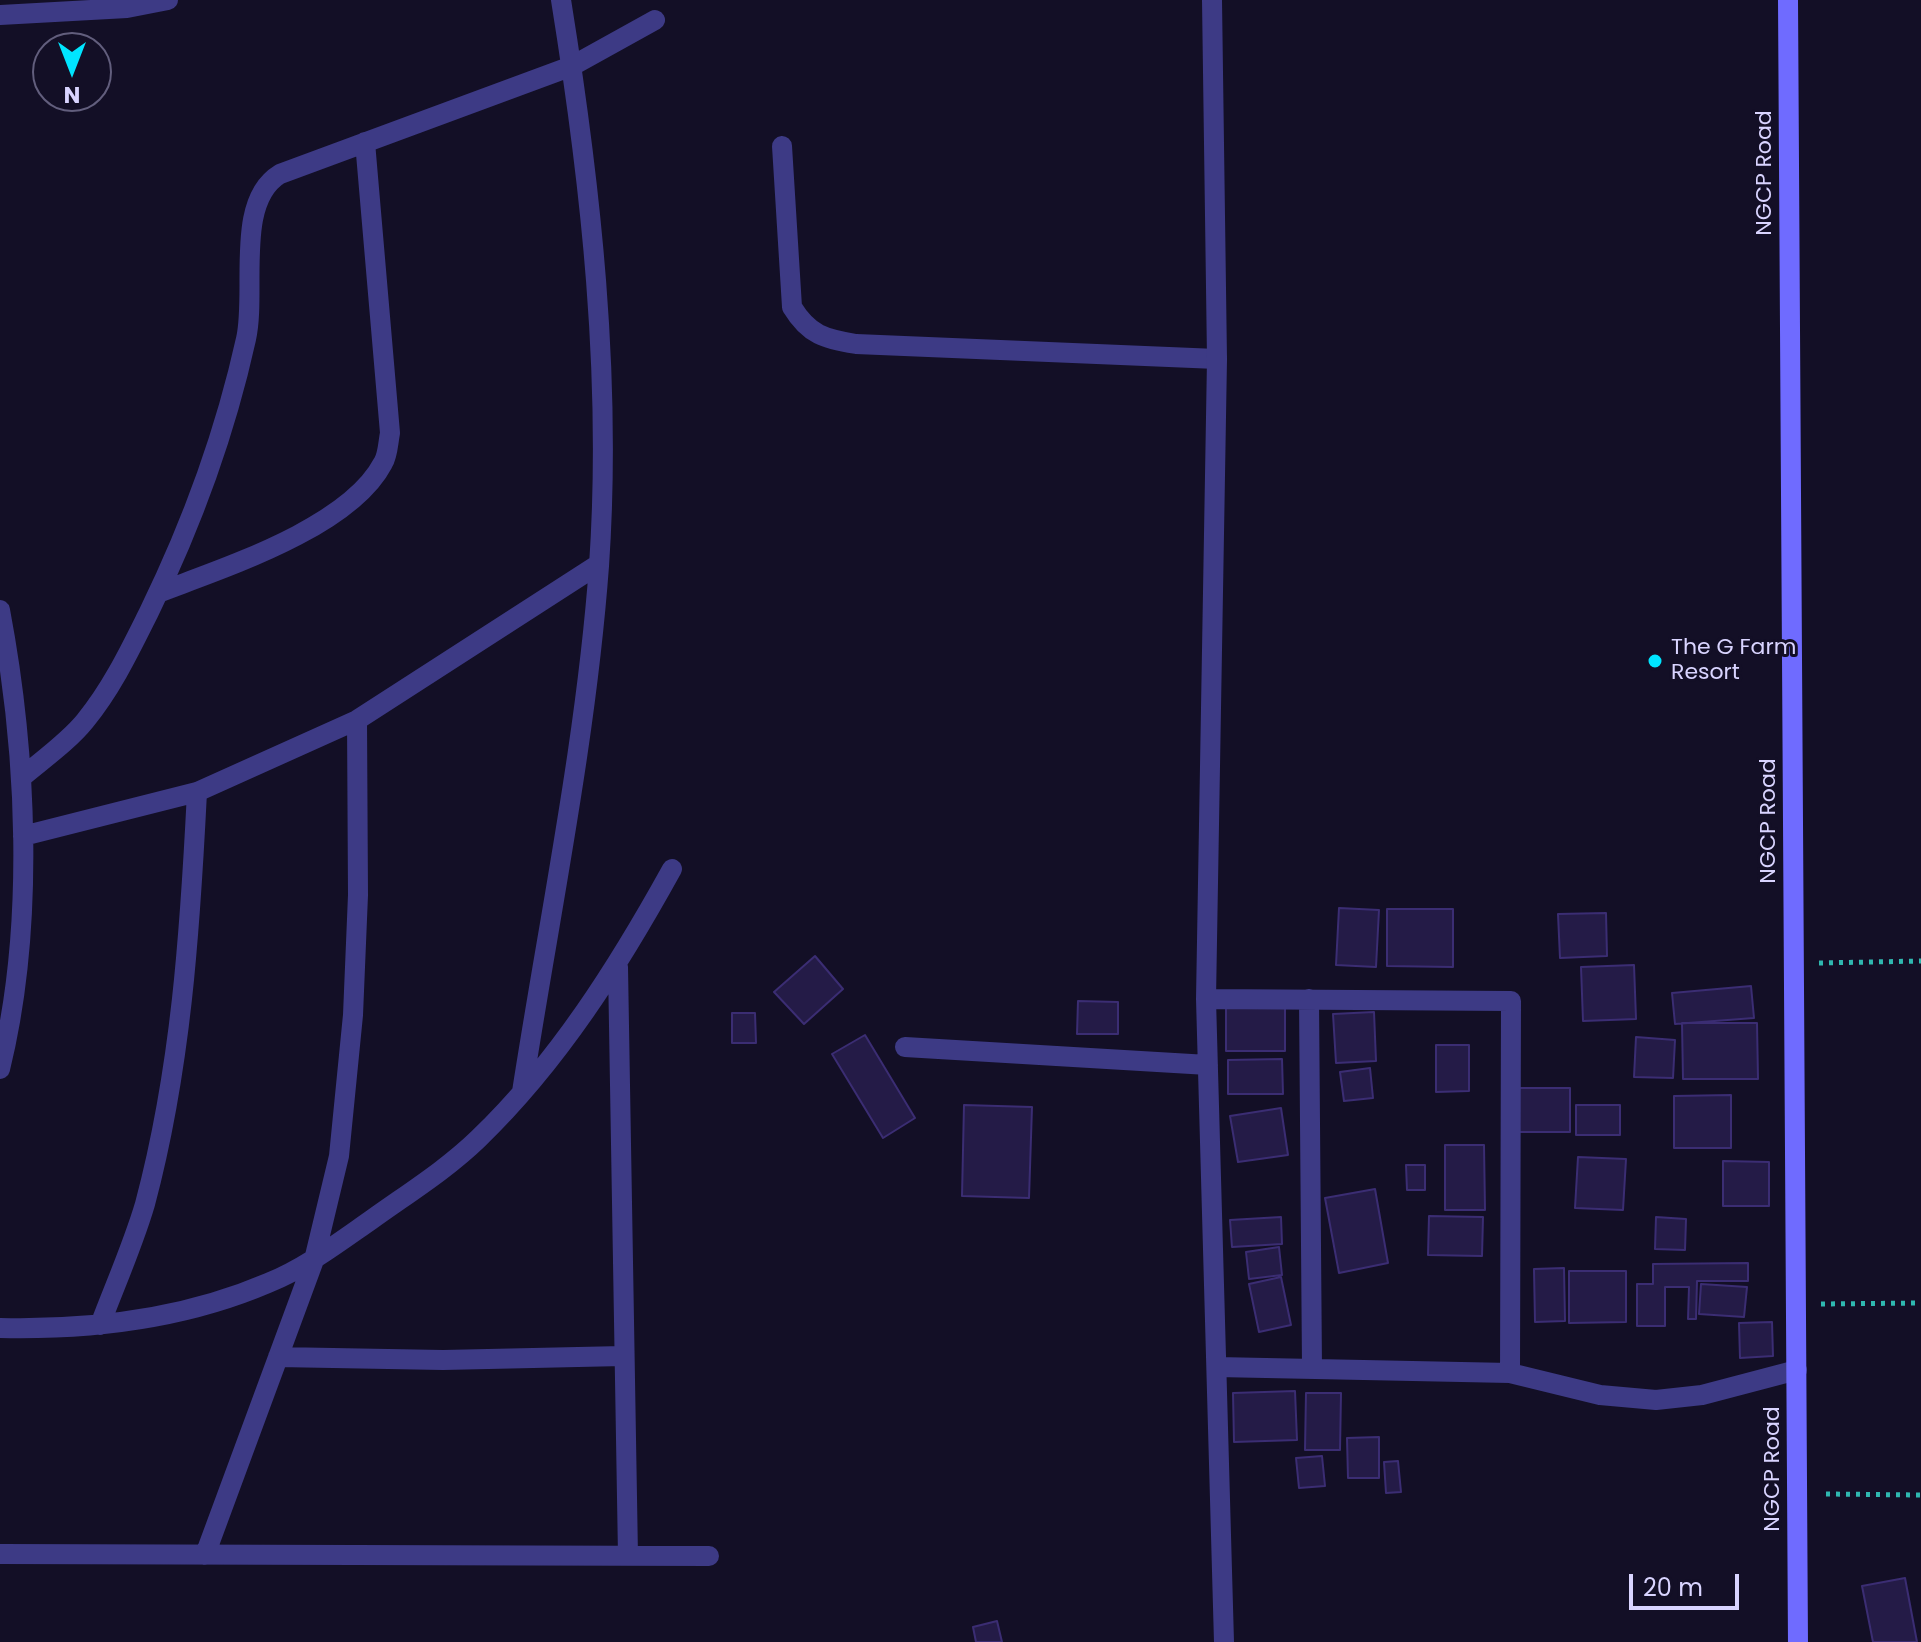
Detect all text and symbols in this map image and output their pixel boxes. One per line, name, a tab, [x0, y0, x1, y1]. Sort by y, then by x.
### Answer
north arrow	[32, 32, 112, 112]
text: N	[64, 79, 80, 110]
street label: NGCP Road	[1752, 110, 1778, 236]
place label: The G Farm Resort	[1671, 635, 1796, 686]
marker: The G Farm Resort	[1646, 652, 1664, 670]
street label: NGCP Road	[1756, 758, 1782, 884]
street label: NGCP Road	[1760, 1406, 1786, 1532]
scale bar	[1633, 1558, 1743, 1608]
text: 20 m	[1643, 1571, 1703, 1604]

